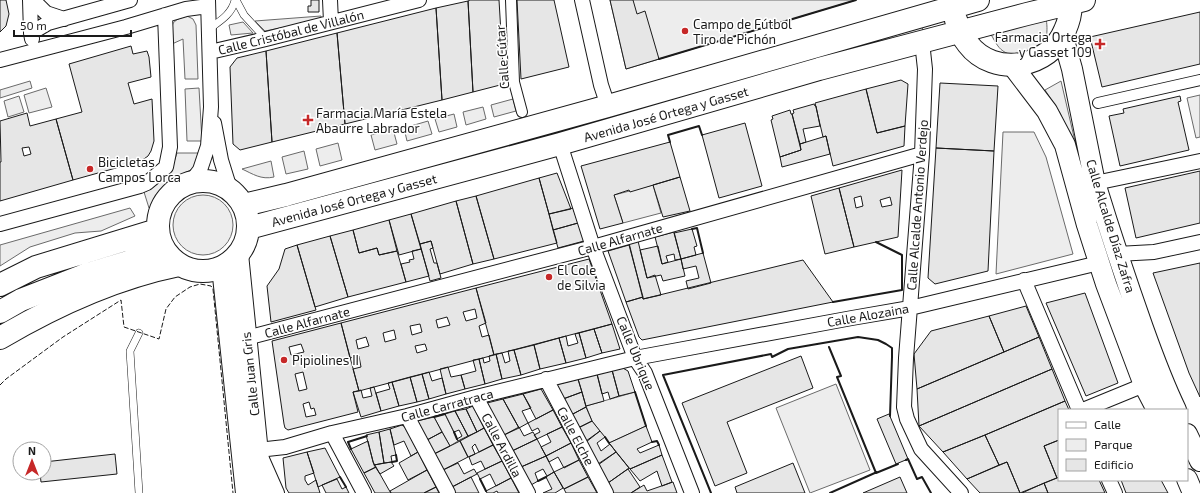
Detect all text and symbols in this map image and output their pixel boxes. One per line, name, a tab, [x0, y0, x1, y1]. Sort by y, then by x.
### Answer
street label: Calle Cristóbal de Villalón	[216, 6, 366, 58]
scale bar	[14, 12, 131, 38]
place label: Campo de Fútbol Tiro de Pichón	[693, 16, 792, 47]
text: 50 m	[20, 18, 47, 32]
street label: Calle Cútar	[492, 24, 512, 90]
marker: Campo de Fútbol Tiro de Pichón	[680, 26, 690, 36]
place label: Farmacia Ortega y Gasset 109	[995, 29, 1092, 60]
marker: Farmacia Ortega y Gasset 109	[1095, 39, 1105, 49]
street label: Avenida José Ortega y Gasset	[582, 83, 750, 145]
place label: Farmacia María Estela Abaurre Labrador	[316, 105, 447, 136]
marker: Farmacia María Estela Abaurre Labrador	[303, 115, 313, 125]
street label: Calle Alcalde Antonio Verdejo	[903, 119, 931, 291]
place label: Bicicletas Campos Lorca	[98, 154, 181, 185]
street label: Calle Alcalde Díaz Zafra	[1083, 157, 1139, 295]
marker: Bicicletas Campos Lorca	[85, 164, 95, 174]
street label: Avenida José Ortega y Gasset	[270, 170, 439, 230]
street label: Calle Alfarnate	[576, 219, 664, 259]
place label: El Cole de Silvia	[557, 262, 606, 293]
marker: El Cole de Silvia	[544, 272, 554, 282]
street label: Calle Alozaina	[826, 300, 910, 330]
street label: Calle Alfarnate	[263, 303, 351, 341]
street label: Calle Ubrique	[613, 314, 659, 392]
street label: Calle Juan Gris	[238, 331, 262, 417]
place label: Pipiolines II	[292, 352, 359, 368]
marker: Pipiolines II	[279, 355, 289, 365]
street label: Calle Carratraca	[399, 385, 495, 425]
street label: Calle Elche	[554, 404, 598, 468]
legend	[1058, 409, 1188, 481]
street label: Calle Ardilla	[478, 410, 526, 480]
text: Calle	[1094, 417, 1121, 431]
text: Parque	[1094, 437, 1132, 451]
north arrow	[12, 441, 52, 481]
text: N	[28, 444, 36, 457]
text: Edificio	[1094, 457, 1134, 471]

